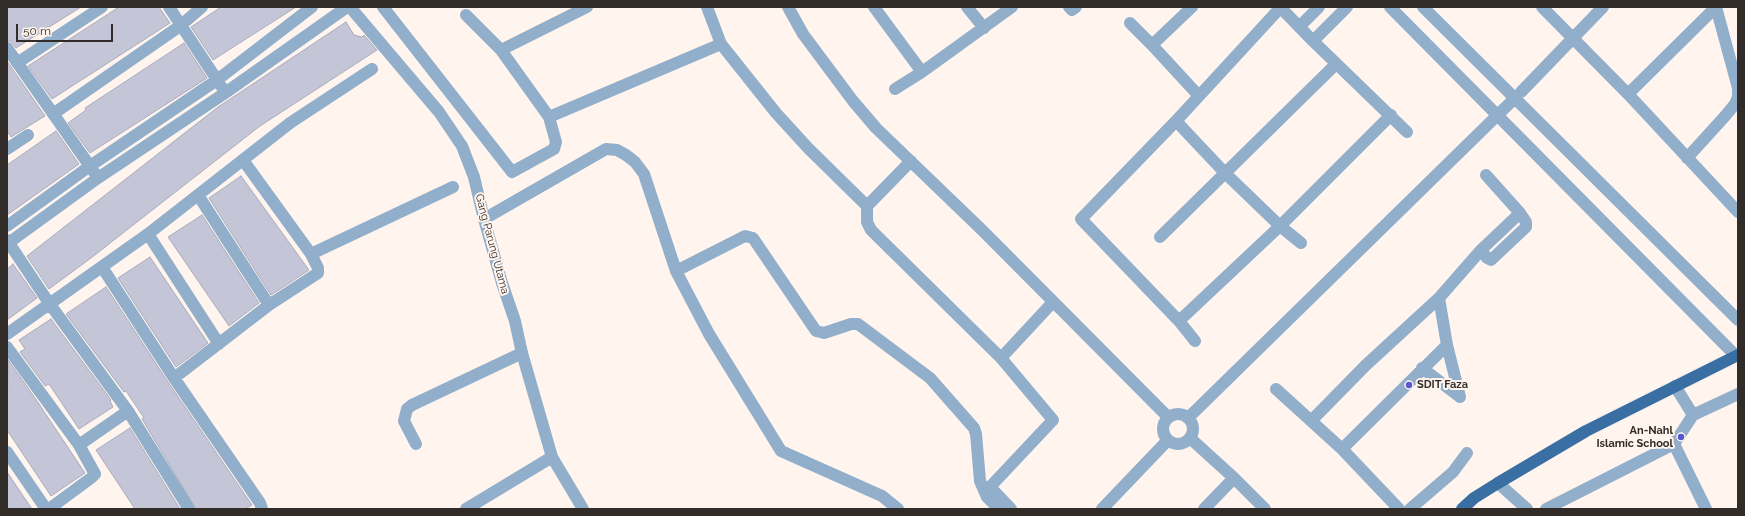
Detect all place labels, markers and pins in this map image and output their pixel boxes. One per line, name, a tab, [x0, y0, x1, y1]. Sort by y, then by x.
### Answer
place label: SDIT Faza	[1417, 378, 1468, 392]
marker: SDIT Faza	[1404, 380, 1414, 390]
place label: An-Nahl Islamic School	[1596, 424, 1673, 450]
marker: An-Nahl Islamic School	[1676, 432, 1686, 442]

